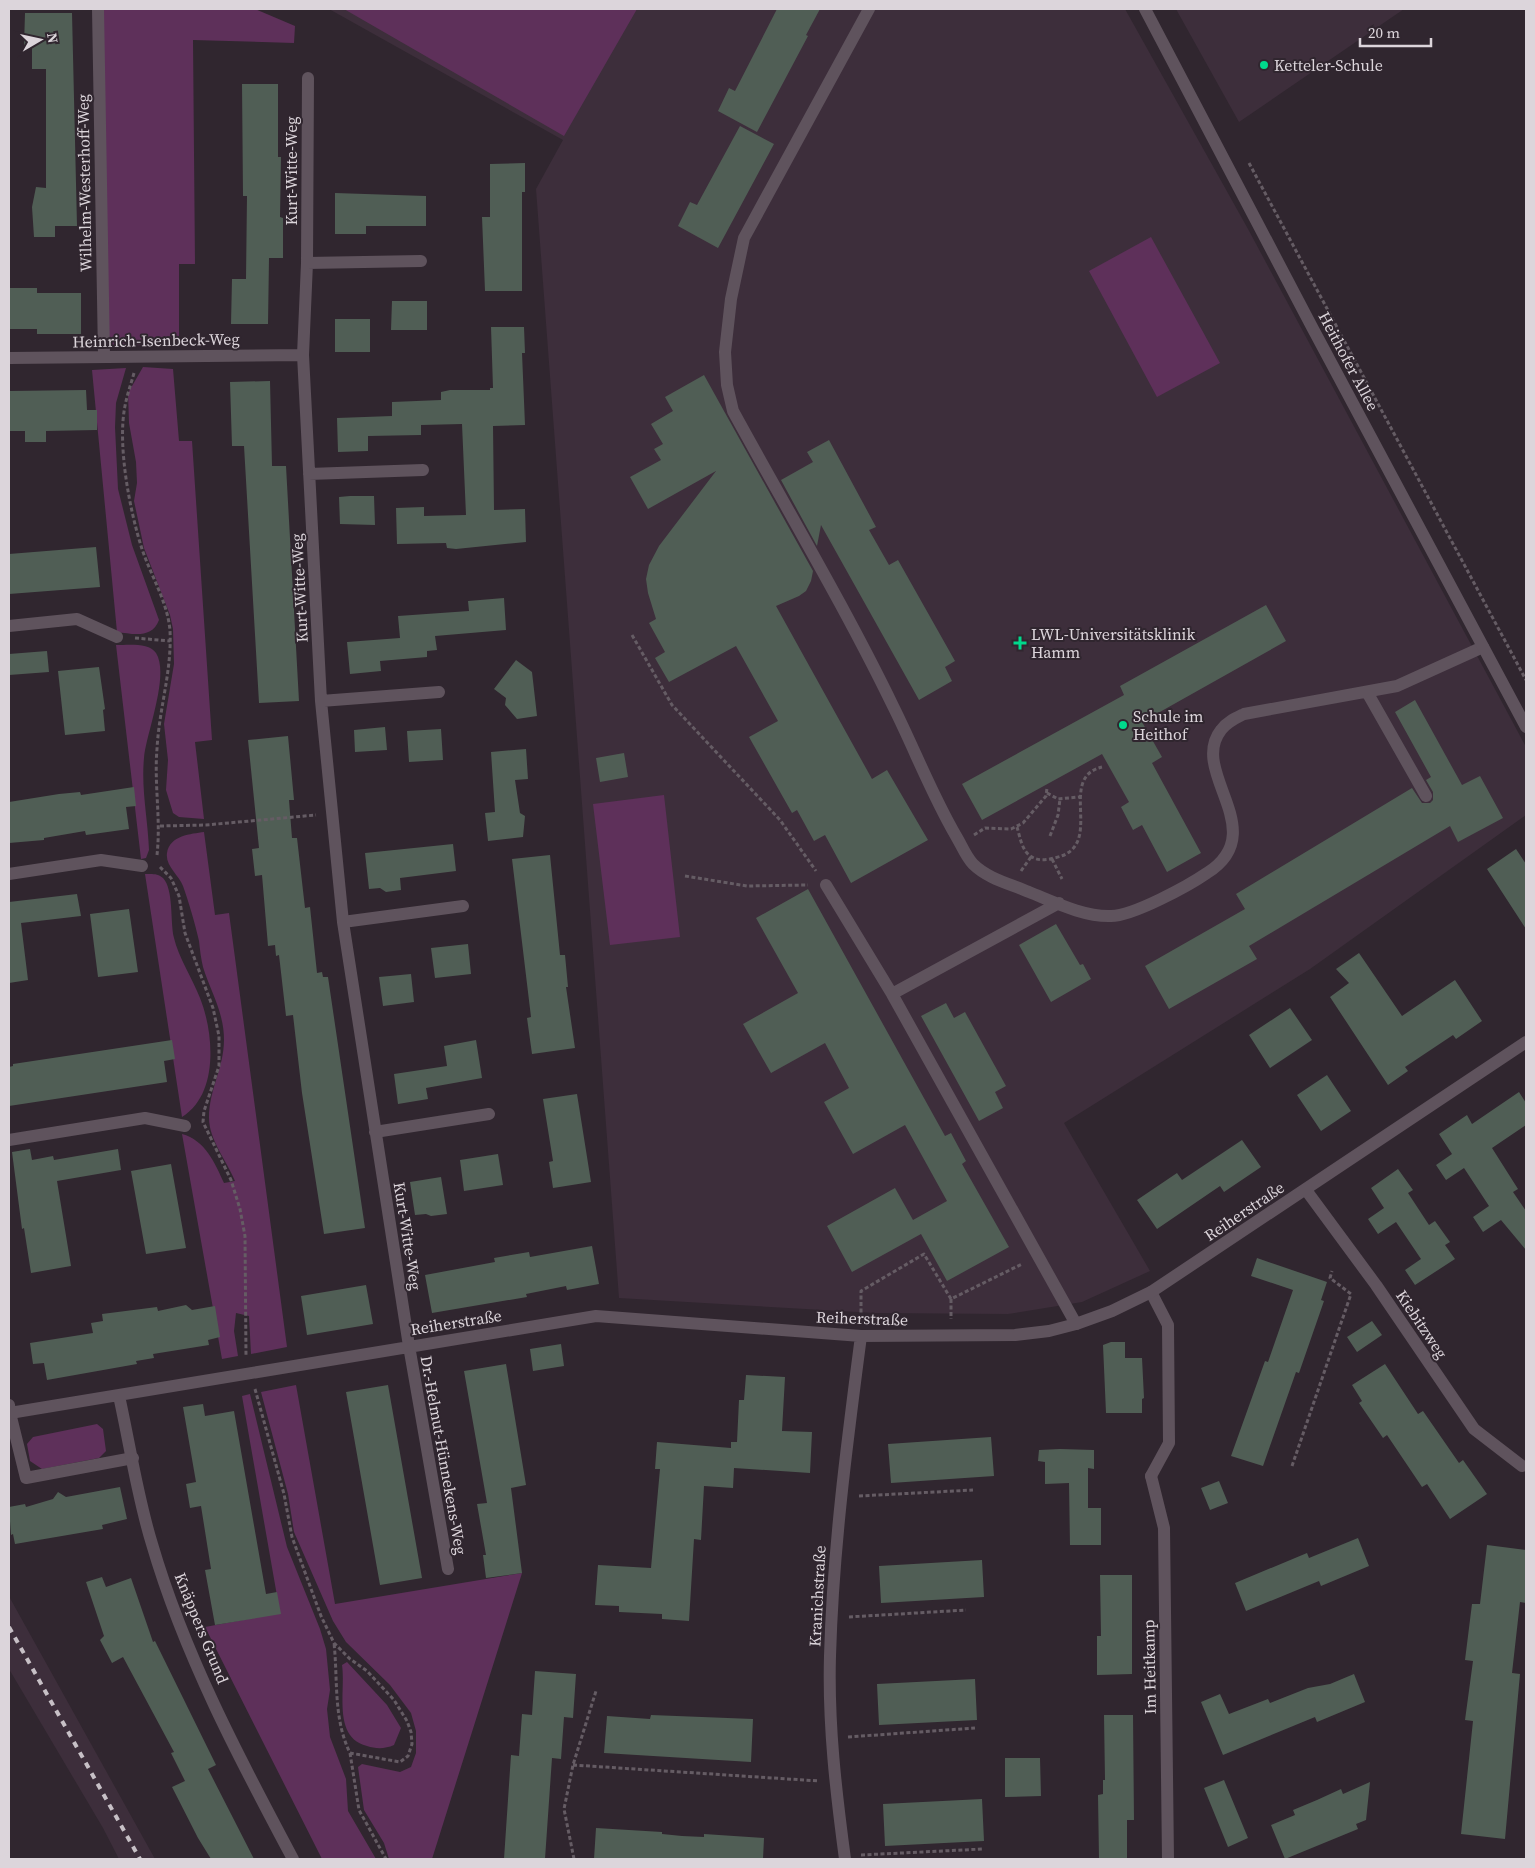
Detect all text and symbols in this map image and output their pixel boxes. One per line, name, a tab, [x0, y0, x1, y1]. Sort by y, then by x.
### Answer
north arrow	[15, 15, 65, 65]
scale bar	[1360, 15, 1431, 47]
text: 20 m	[1368, 22, 1400, 43]
text: N	[42, 31, 64, 45]
place label: Ketteler-Schule	[1274, 54, 1383, 76]
marker: Ketteler-Schule	[1258, 59, 1270, 71]
street label: Wilhelm-Westerhoff-Weg	[71, 94, 97, 272]
street label: Kurt-Witte-Weg	[280, 116, 302, 226]
street label: Heithofer Allee	[1314, 308, 1384, 414]
street label: Heinrich-Isenbeck-Weg	[72, 328, 240, 352]
street label: Kurt-Witte-Weg	[285, 533, 313, 643]
place label: LWL-Universitätsklinik Hamm	[1031, 623, 1195, 663]
marker: LWL-Universitätsklinik Hamm	[1013, 636, 1027, 650]
place label: Schule im Heithof	[1133, 705, 1204, 745]
marker: Schule im Heithof	[1117, 719, 1129, 731]
street label: Reiherstraße	[1200, 1176, 1288, 1246]
street label: Kurt-Witte-Weg	[389, 1180, 427, 1292]
street label: Kiebitzweg	[1391, 1285, 1453, 1363]
street label: Reiherstraße	[409, 1304, 503, 1340]
street label: Reiherstraße	[816, 1305, 908, 1331]
street label: Dr.-Helmut-Hünnekens-Weg	[416, 1354, 472, 1556]
street label: Kranichstraße	[803, 1545, 831, 1647]
street label: Knäppers Grund	[170, 1569, 234, 1687]
street label: Im Heitkamp	[1137, 1619, 1161, 1715]

